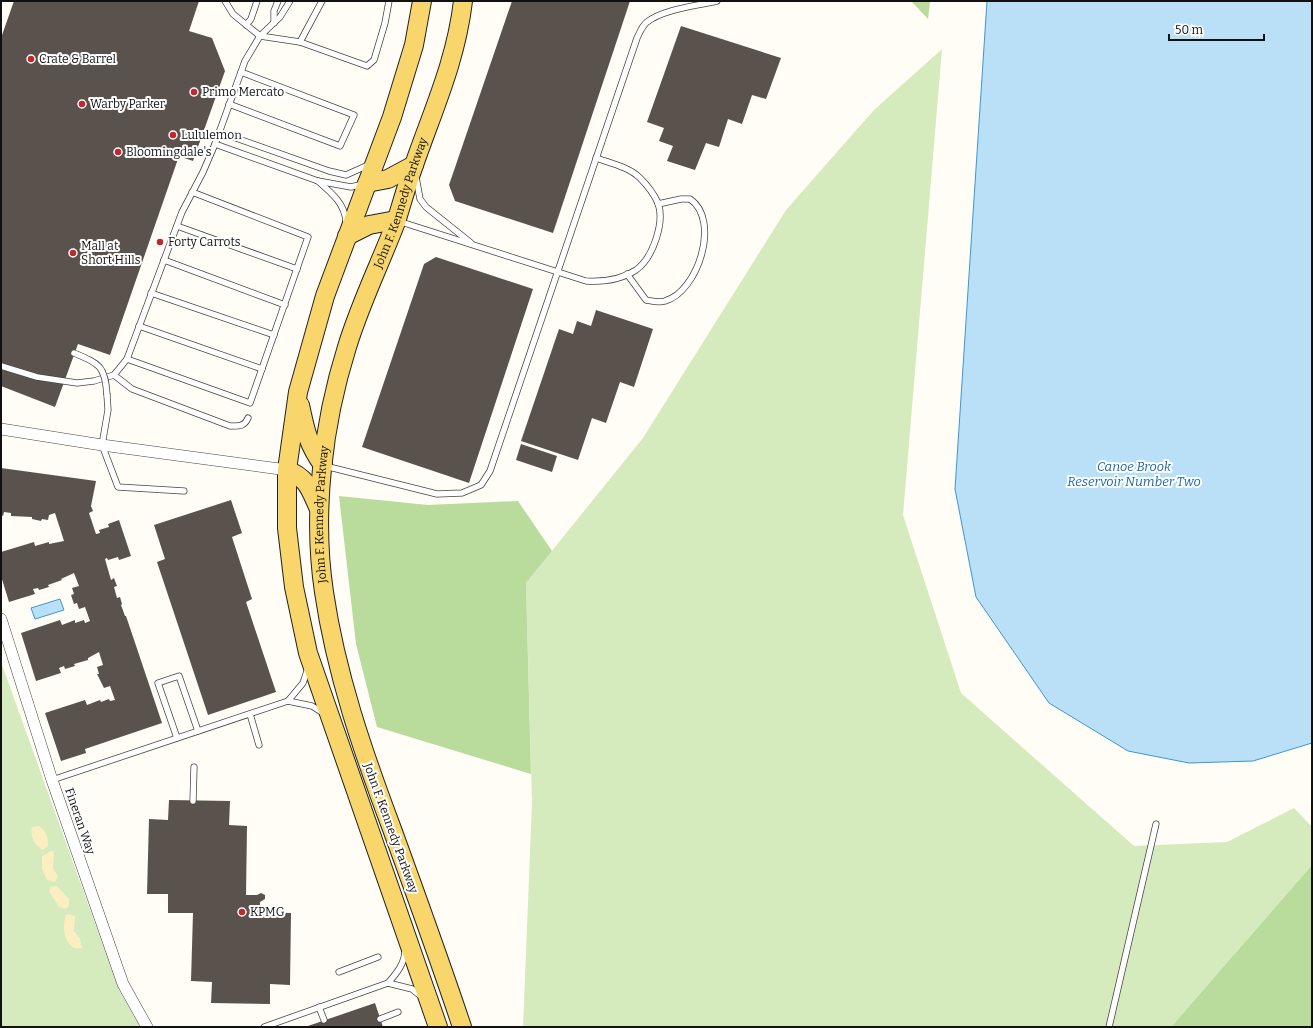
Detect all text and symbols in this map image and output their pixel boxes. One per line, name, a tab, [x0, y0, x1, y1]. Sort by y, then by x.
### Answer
scale bar	[1169, 16, 1264, 42]
text: 50 m	[1175, 23, 1204, 37]
place label: Crate & Barrel	[39, 52, 116, 66]
marker: Crate & Barrel	[26, 54, 36, 64]
place label: Primo Mercato	[202, 85, 284, 99]
marker: Primo Mercato	[189, 87, 199, 97]
place label: Warby Parker	[90, 97, 166, 111]
marker: Warby Parker	[77, 99, 87, 109]
place label: Lululemon	[181, 128, 242, 142]
marker: Lululemon	[168, 130, 178, 140]
street label: John F. Kennedy Parkway	[370, 135, 431, 271]
place label: Bloomingdale's	[126, 145, 212, 159]
marker: Bloomingdale's	[113, 147, 123, 157]
place label: Forty Carrots	[168, 235, 241, 249]
marker: Forty Carrots	[155, 237, 165, 247]
place label: Mall at Short Hills	[81, 239, 141, 267]
marker: Mall at Short Hills	[68, 248, 78, 258]
street label: John F. Kennedy Parkway	[312, 444, 332, 585]
water label: Canoe Brook Reservoir Number Two	[1067, 459, 1201, 489]
street label: John F. Kennedy Parkway	[361, 760, 421, 896]
street label: Fineran Way	[62, 786, 98, 857]
place label: KPMG	[250, 905, 285, 919]
marker: KPMG	[237, 907, 247, 917]

